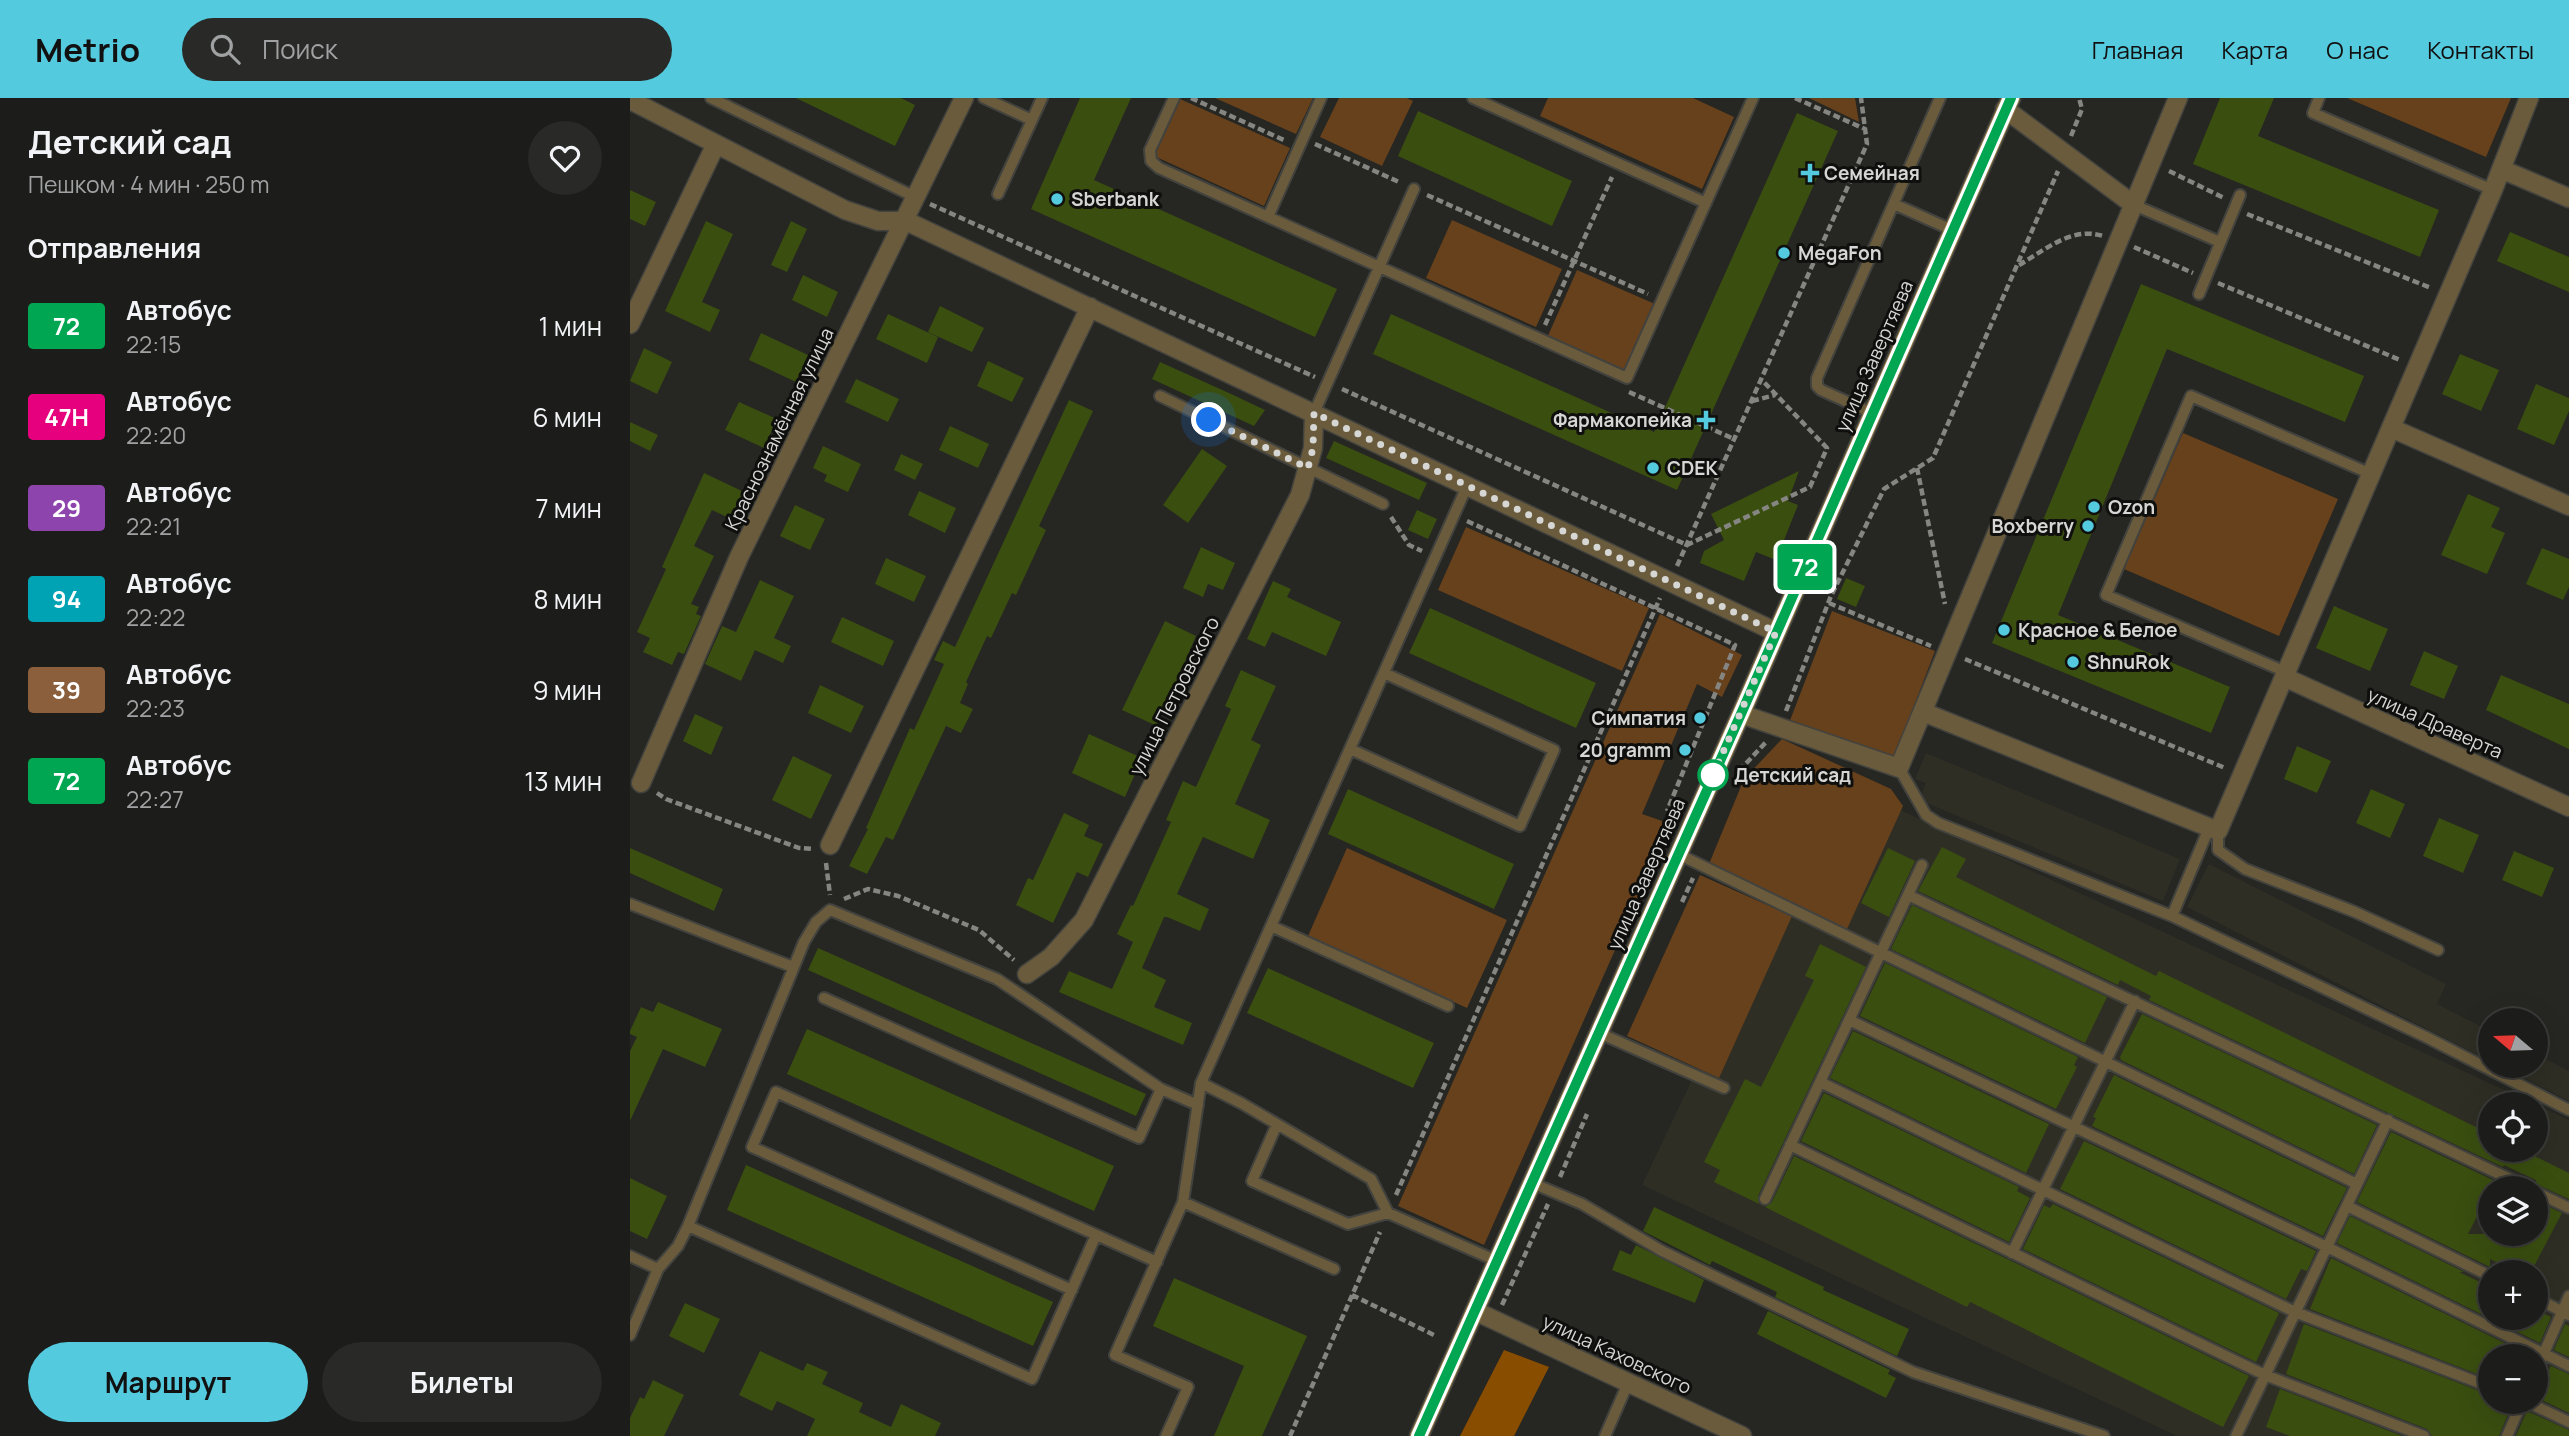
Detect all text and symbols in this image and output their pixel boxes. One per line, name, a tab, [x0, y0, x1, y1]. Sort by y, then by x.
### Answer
search box	[182, 18, 672, 81]
text: Metrio	[35, 27, 140, 72]
icon: search	[206, 30, 244, 68]
text: Поиск	[262, 31, 338, 67]
text: Главная	[2092, 33, 2183, 66]
text: Карта	[2221, 33, 2288, 66]
text: О нас	[2326, 33, 2389, 66]
text: Контакты	[2427, 33, 2534, 66]
text: Детский сад	[28, 119, 231, 164]
button: heart	[528, 121, 602, 195]
place label: Семейная	[1824, 160, 1920, 186]
marker: Семейная	[1802, 165, 1818, 181]
text: Пешком · 4 мин · 250 m	[28, 168, 270, 200]
place label: Sberbank	[1071, 186, 1160, 212]
marker: Sberbank	[1049, 191, 1065, 207]
text: Отправления	[28, 230, 201, 266]
place label: MegaFon	[1798, 240, 1882, 266]
marker: MegaFon	[1776, 245, 1792, 261]
street label: улица Завертяева	[1829, 276, 1919, 436]
text: Автобус	[126, 292, 232, 328]
text: 1 мин	[539, 308, 602, 344]
text: 72	[53, 309, 80, 342]
street label: Краснознамённая улица	[719, 323, 839, 535]
text: 22:15	[126, 328, 181, 360]
text: Автобус	[126, 383, 232, 419]
text: 6 мин	[533, 399, 602, 435]
text: 47Н	[44, 400, 89, 433]
your location	[1191, 402, 1226, 437]
place label: Фармакопейка	[1553, 407, 1692, 433]
marker: Фармакопейка	[1698, 412, 1714, 428]
text: 22:20	[126, 419, 186, 451]
place label: CDEK	[1667, 455, 1718, 481]
marker: CDEK	[1645, 460, 1661, 476]
text: Автобус	[126, 474, 232, 510]
text: 7 мин	[536, 490, 602, 526]
text: 29	[52, 491, 81, 524]
place label: Ozon	[2108, 494, 2155, 520]
marker: Ozon	[2086, 499, 2102, 515]
text: 22:21	[126, 510, 181, 542]
place label: Boxberry	[1991, 513, 2074, 539]
marker: Boxberry	[2080, 518, 2096, 534]
line badge: 72	[1774, 544, 1836, 590]
text: 72	[1791, 550, 1819, 583]
text: Автобус	[126, 565, 232, 601]
text: 8 мин	[534, 581, 602, 617]
text: 94	[52, 582, 81, 615]
text: 22:22	[126, 601, 185, 633]
street label: улица Петровского	[1123, 612, 1225, 780]
place label: Красное & Белое	[2018, 617, 2177, 643]
marker: Красное & Белое	[1996, 622, 2012, 638]
place label: ShnuRok	[2087, 649, 2170, 675]
marker: ShnuRok	[2065, 654, 2081, 670]
text: Автобус	[126, 656, 232, 692]
text: 9 мин	[533, 672, 602, 708]
text: 39	[52, 673, 81, 706]
street label: улица Драверта	[2363, 682, 2507, 764]
text: 22:23	[126, 692, 185, 724]
place label: Симпатия	[1591, 705, 1686, 731]
marker: Симпатия	[1692, 710, 1708, 726]
place label: 20 gramm	[1579, 737, 1671, 763]
marker: 20 gramm	[1677, 742, 1693, 758]
text: Автобус	[126, 747, 232, 783]
marker: Детский сад	[1698, 760, 1728, 790]
place label: Детский сад	[1734, 762, 1851, 788]
text: 13 мин	[524, 763, 602, 799]
text: 72	[53, 764, 80, 797]
text: 22:27	[126, 783, 184, 815]
street label: улица Завертяева	[1601, 794, 1691, 954]
north arrow	[2478, 1008, 2548, 1078]
map controls	[2478, 1008, 2548, 1414]
button: locate	[2478, 1092, 2548, 1162]
button: layers	[2478, 1176, 2548, 1246]
button: +	[2478, 1260, 2548, 1330]
street label: улица Каховского	[1538, 1308, 1696, 1400]
button: Маршрут	[28, 1342, 308, 1422]
button: Билеты	[322, 1342, 602, 1422]
button: −	[2478, 1344, 2548, 1414]

